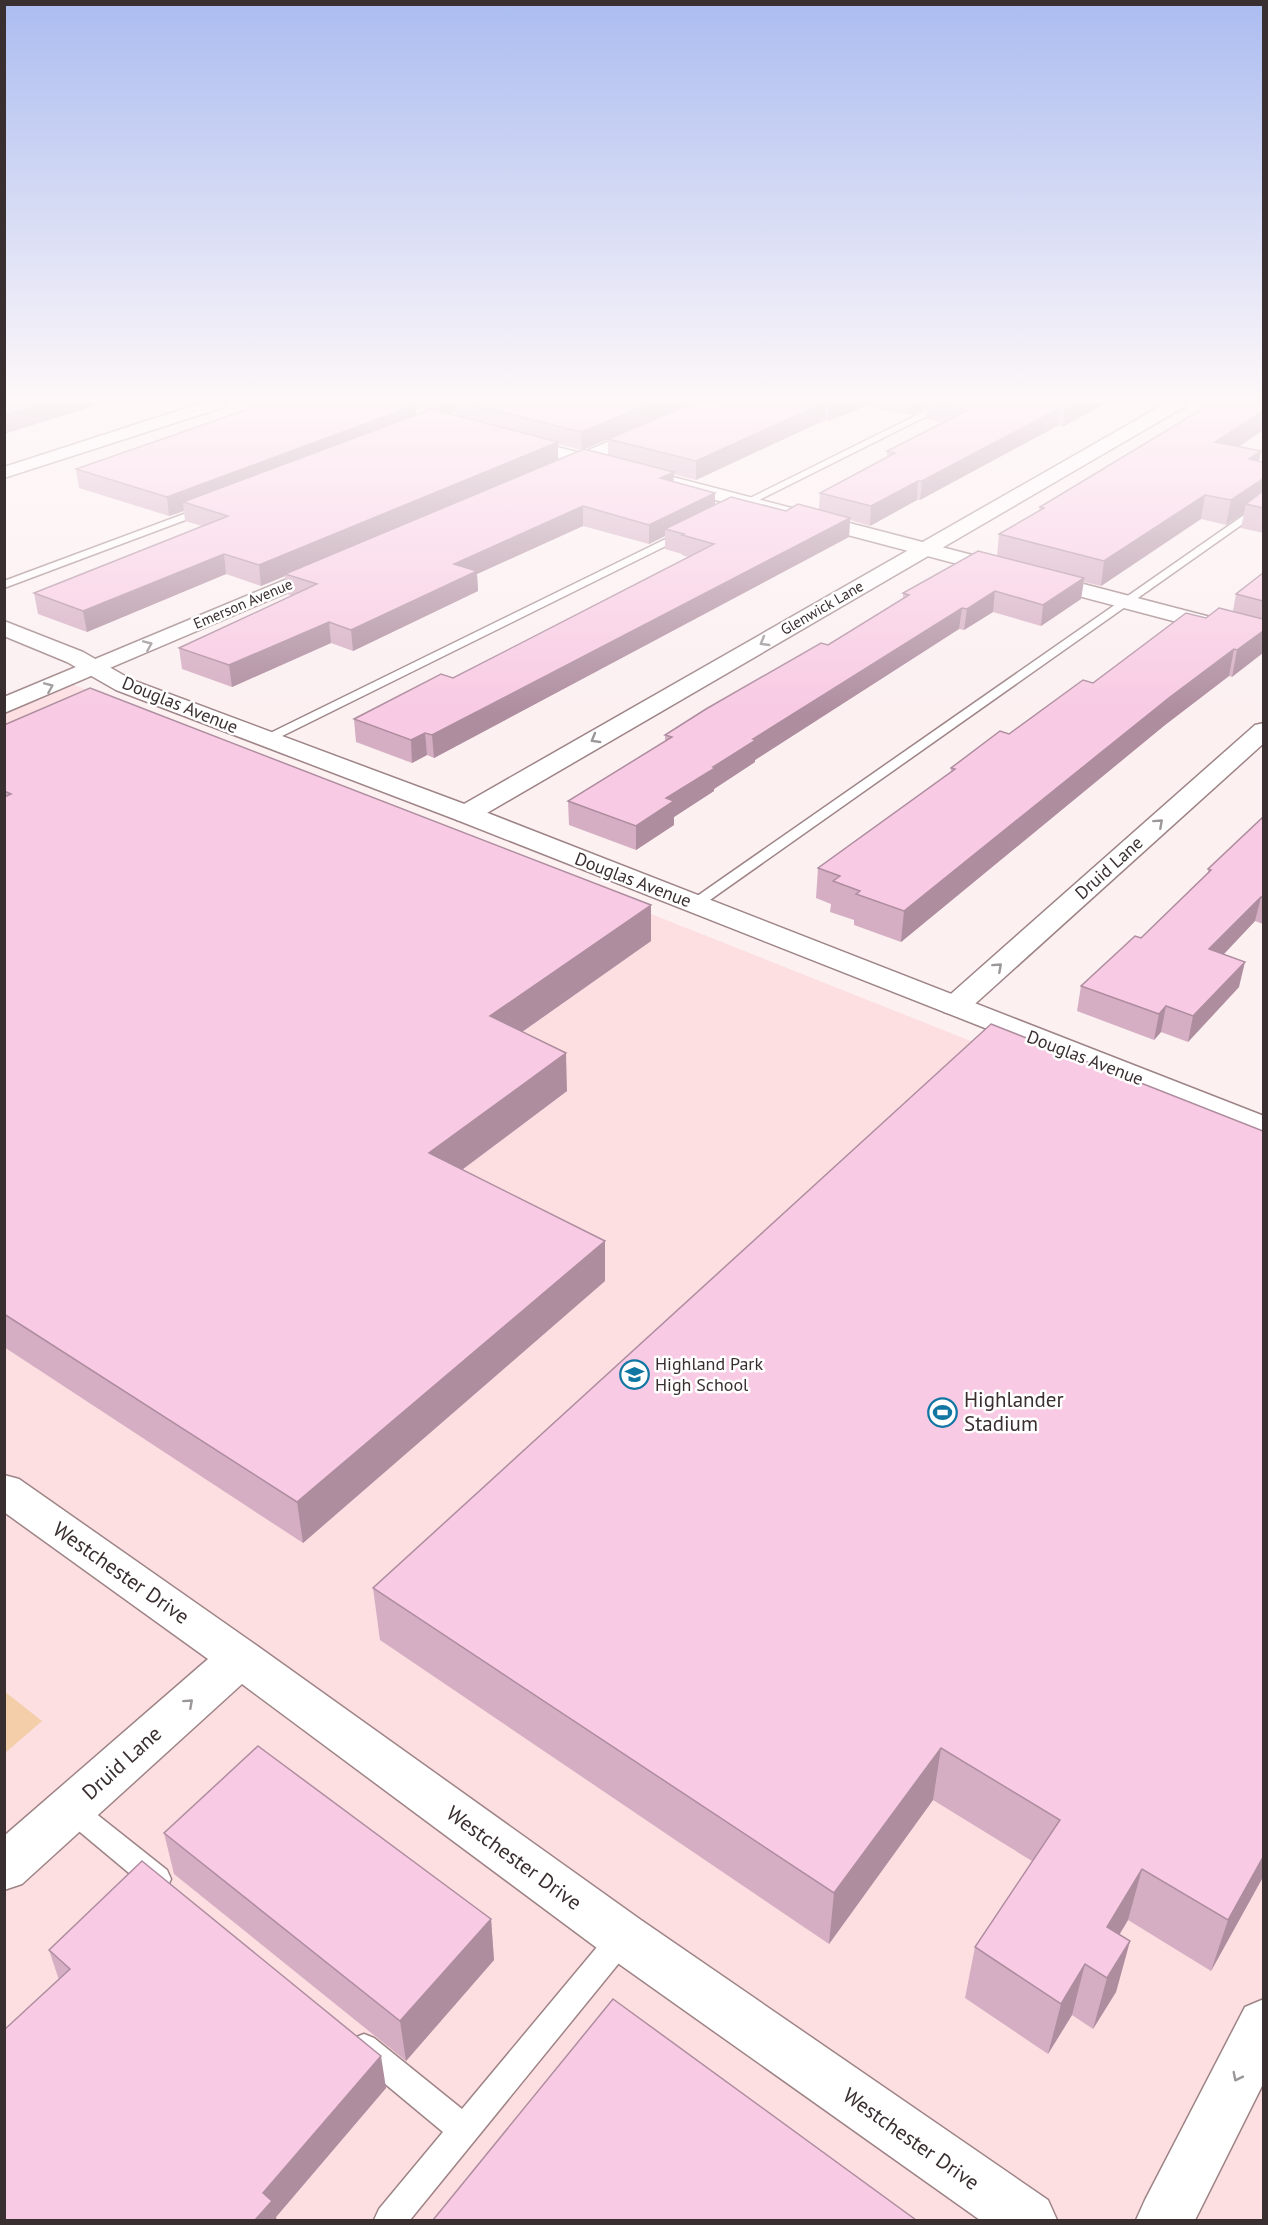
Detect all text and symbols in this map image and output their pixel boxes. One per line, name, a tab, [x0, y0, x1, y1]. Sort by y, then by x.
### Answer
street label: Emerson Avenue	[190, 574, 295, 633]
street label: Glenwick Lane	[777, 576, 867, 639]
one-way arrow	[760, 634, 770, 646]
one-way arrow	[141, 640, 152, 652]
street label: Douglas Avenue	[119, 671, 242, 738]
one-way arrow	[43, 682, 54, 694]
one-way arrow	[591, 732, 601, 743]
one-way arrow	[1152, 819, 1163, 830]
street label: Druid Lane	[1070, 831, 1147, 904]
street label: Douglas Avenue	[572, 847, 695, 912]
one-way arrow	[992, 963, 1002, 974]
street label: Douglas Avenue	[1024, 1025, 1147, 1090]
place label: Highland Park High School	[655, 1352, 763, 1396]
school or university icon: Highland Park High School	[618, 1358, 650, 1390]
place label: Highlander Stadium	[964, 1386, 1064, 1437]
sports icon: Highlander Stadium	[927, 1396, 959, 1428]
street label: Westchester Drive	[48, 1515, 195, 1630]
one-way arrow	[182, 1699, 193, 1710]
street label: Druid Lane	[76, 1720, 167, 1805]
street label: Westchester Drive	[441, 1799, 587, 1916]
one-way arrow	[1233, 2071, 1244, 2082]
street label: Westchester Drive	[838, 2081, 985, 2196]

